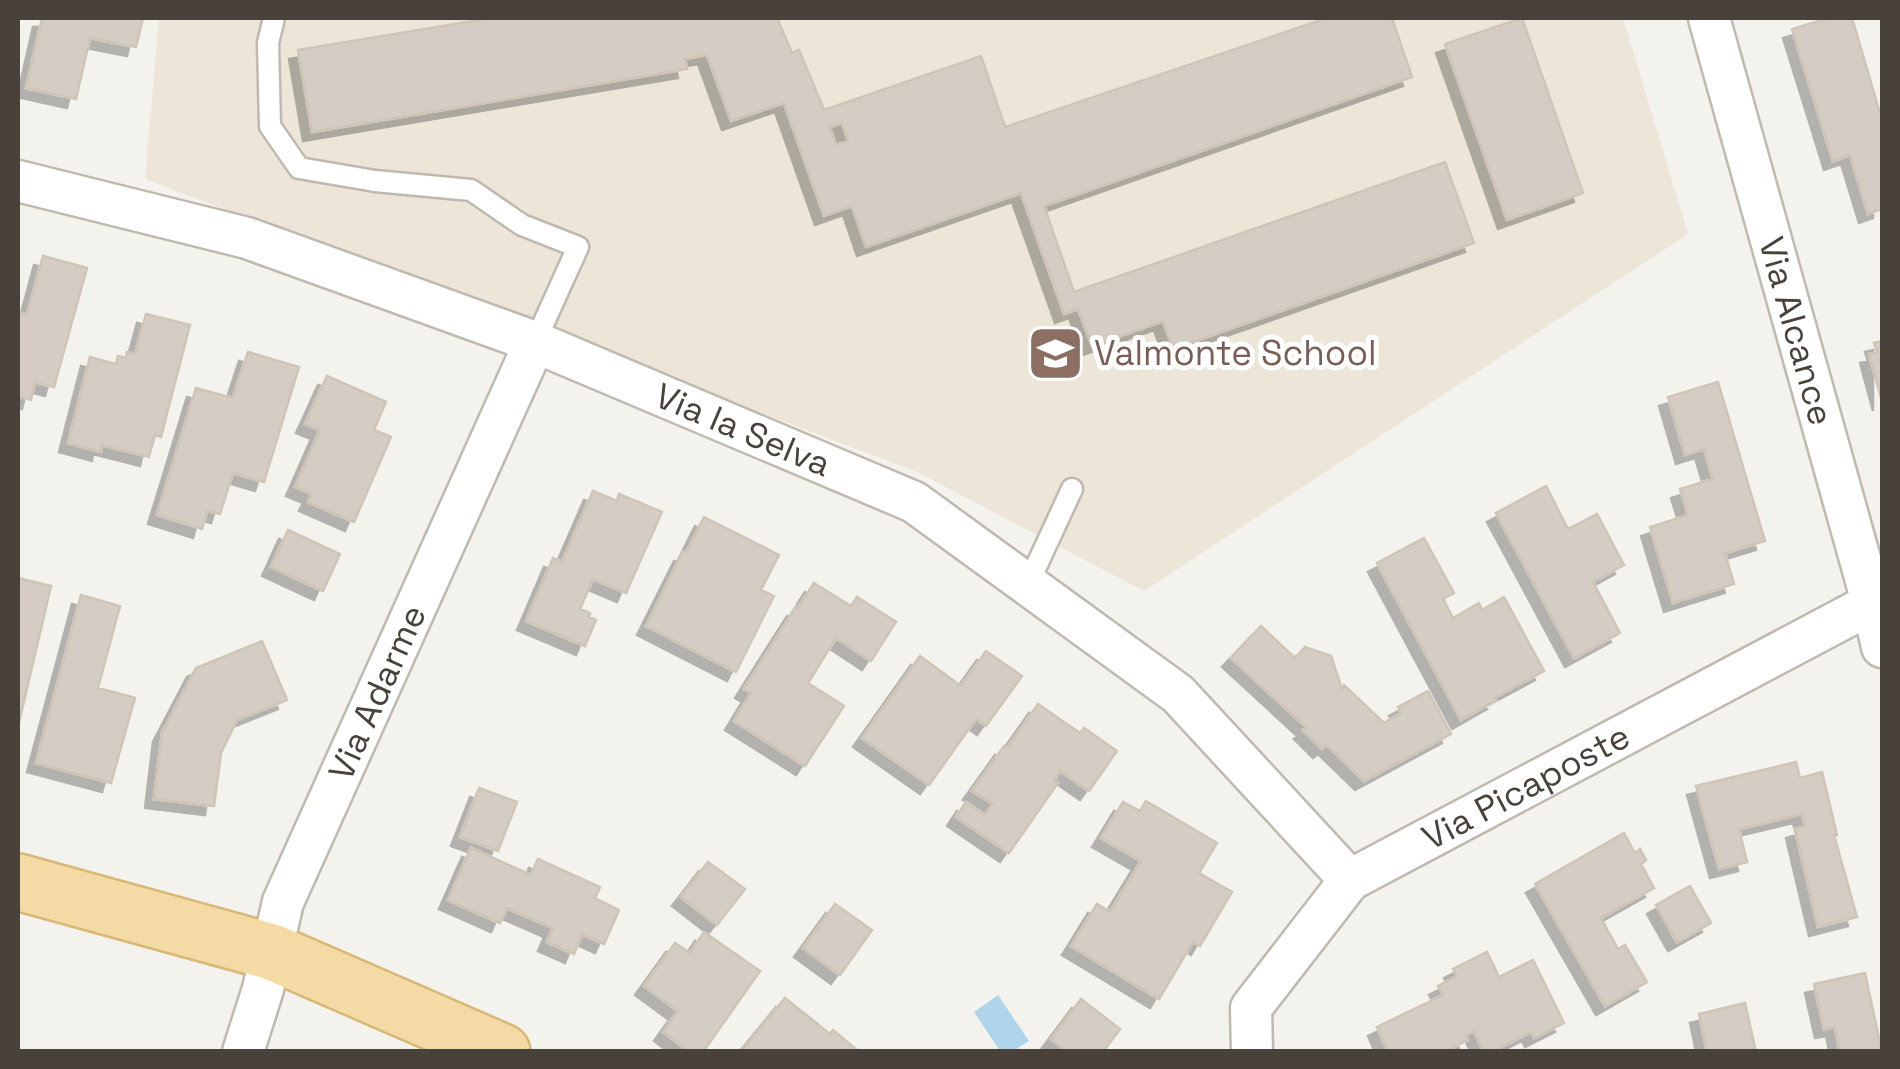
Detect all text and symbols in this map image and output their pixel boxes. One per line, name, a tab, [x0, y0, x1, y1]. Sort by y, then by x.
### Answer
street label: Via Alcance	[1749, 232, 1844, 430]
school or university icon: Valmonte School	[1025, 323, 1085, 383]
place label: Valmonte School	[1094, 331, 1377, 375]
street label: Via la Selva	[649, 373, 837, 486]
street label: Via Adarme	[319, 598, 436, 787]
street label: Via Picaposte	[1415, 714, 1637, 860]

